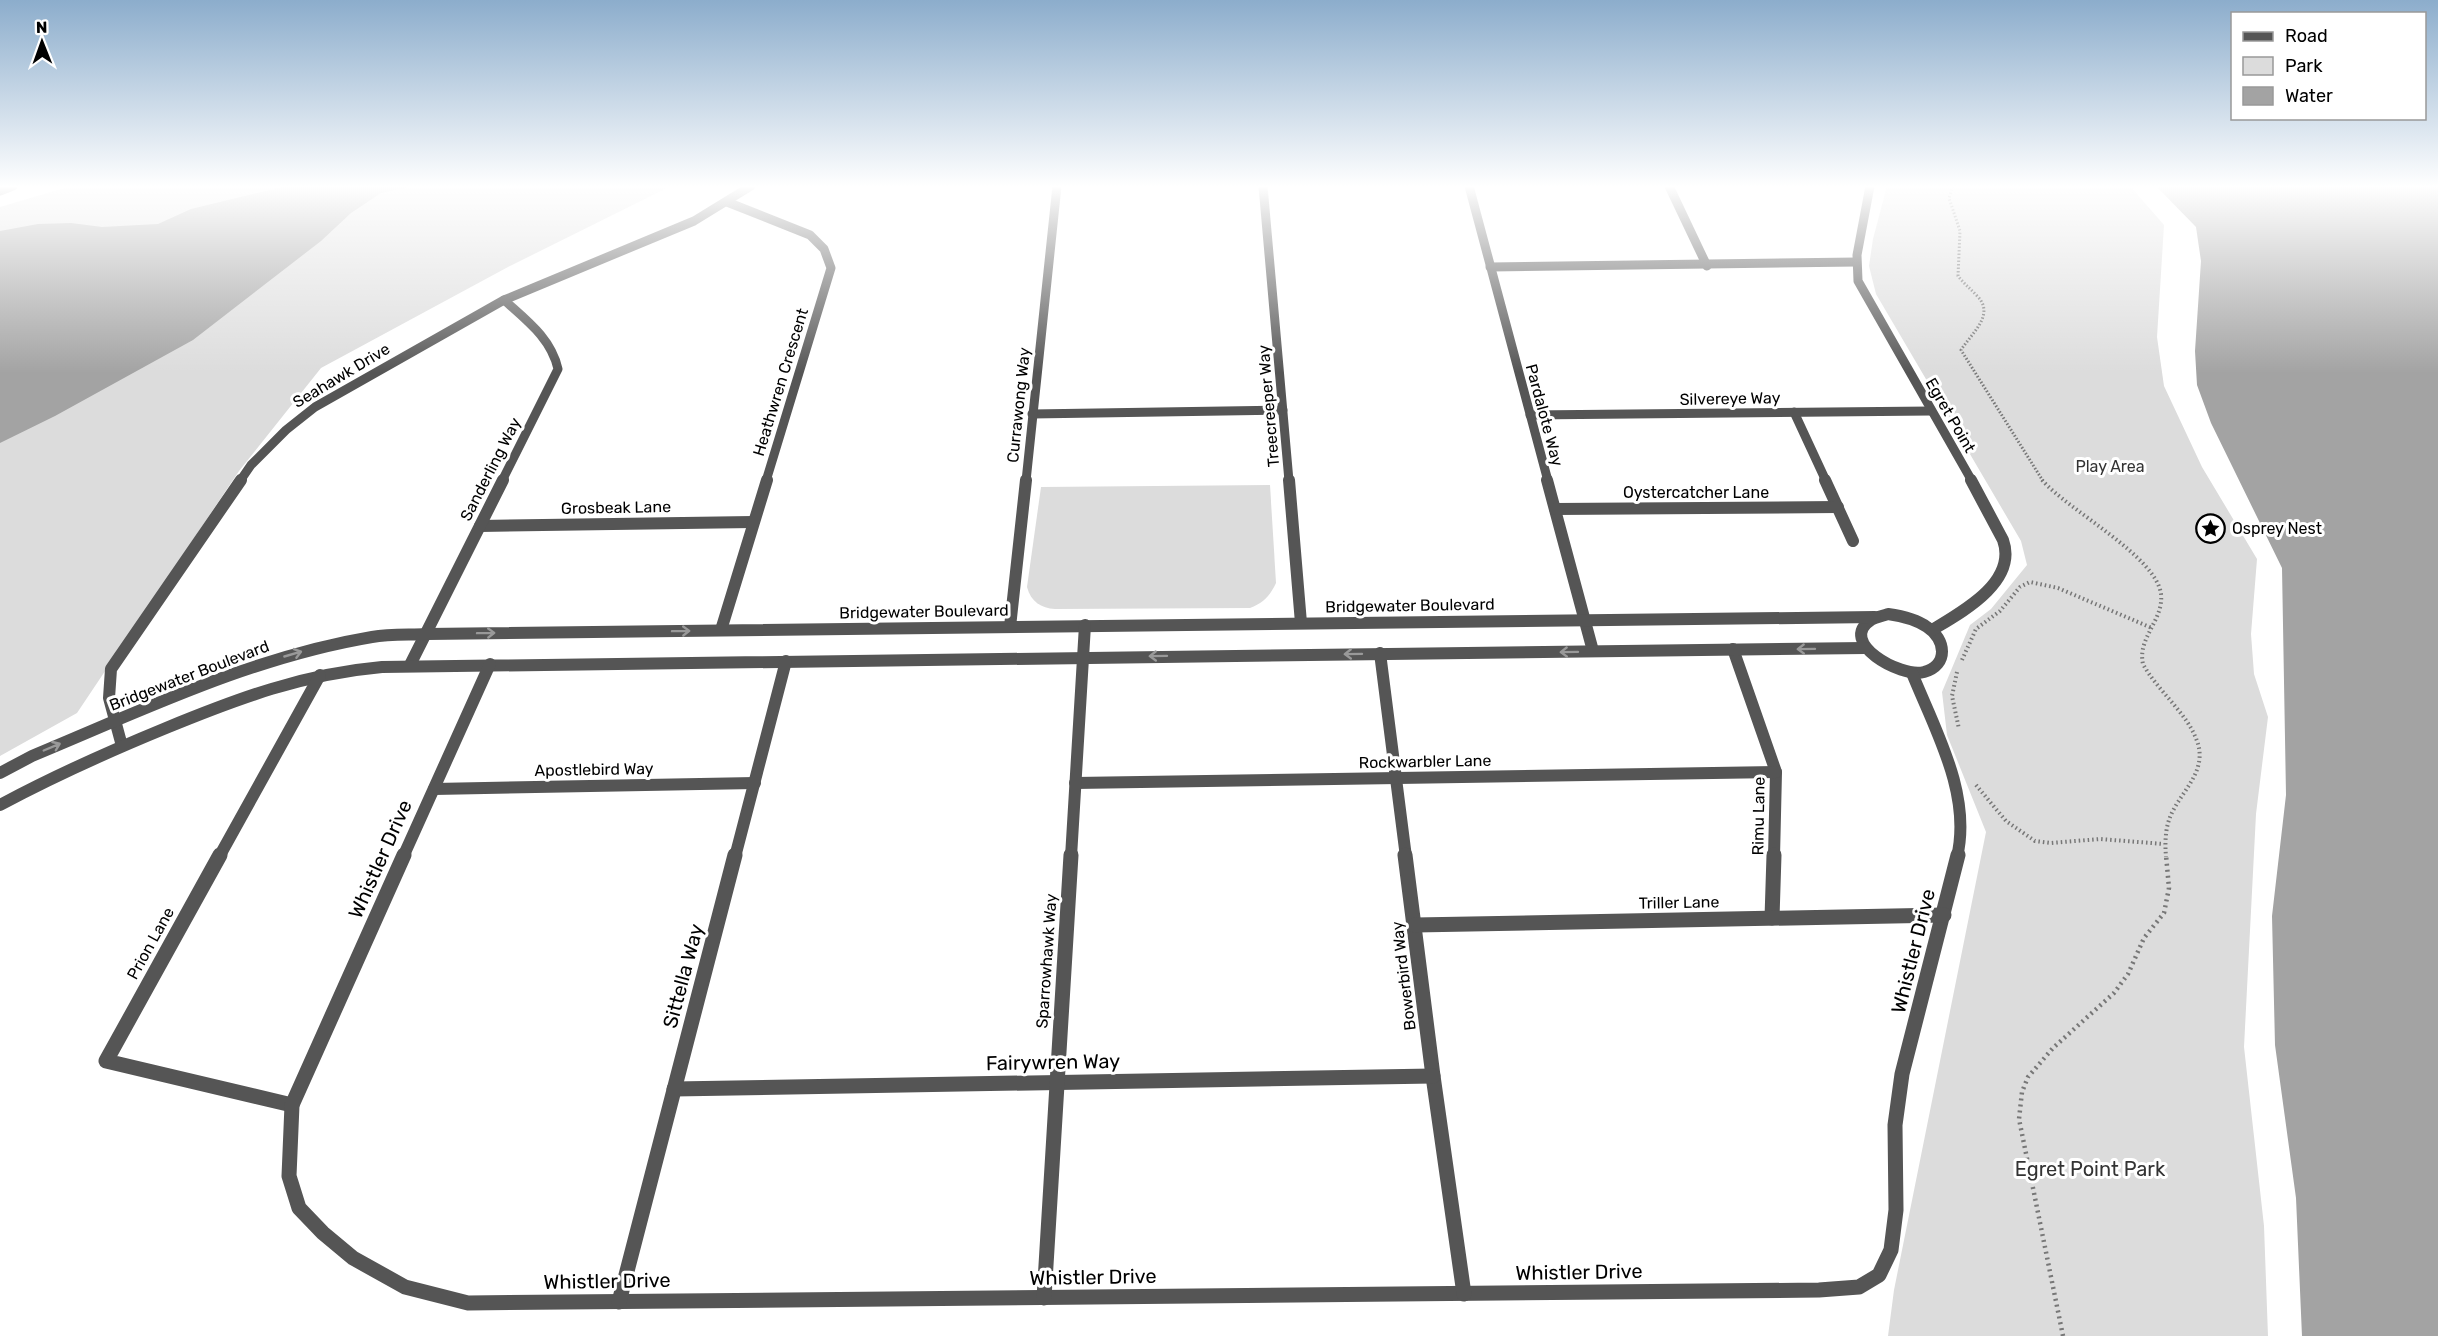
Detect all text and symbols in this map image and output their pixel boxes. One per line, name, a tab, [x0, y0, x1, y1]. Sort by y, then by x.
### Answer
north arrow	[12, 12, 72, 72]
legend	[2231, 12, 2426, 120]
text: N	[36, 18, 48, 37]
text: Road	[2285, 25, 2328, 47]
text: Park	[2285, 55, 2323, 77]
text: Water	[2285, 85, 2333, 107]
street label: Heathwren Crescent	[749, 306, 812, 458]
street label: Seahawk Drive	[289, 339, 393, 412]
street label: Treecreeper Way	[1254, 344, 1283, 468]
street label: Currawong Way	[1003, 346, 1034, 464]
street label: Pardalote Way	[1522, 362, 1567, 468]
street label: Egret Point	[1922, 374, 1980, 456]
street label: Silvereye Way	[1679, 388, 1781, 409]
street label: Sanderling Way	[456, 414, 525, 524]
park label: Play Area	[2075, 457, 2145, 476]
street label: Oystercatcher Lane	[1623, 483, 1769, 502]
street label: Grosbeak Lane	[561, 497, 671, 518]
place icon: Osprey Nest	[2195, 512, 2227, 544]
place label: Osprey Nest	[2232, 519, 2322, 538]
street label: Bridgewater Boulevard	[1325, 595, 1495, 616]
street label: Bridgewater Boulevard	[839, 601, 1009, 622]
one-way arrow	[670, 625, 690, 636]
one-way arrow	[475, 627, 495, 639]
street label: Bridgewater Boulevard	[107, 636, 272, 715]
one-way arrow	[1797, 643, 1817, 654]
one-way arrow	[1560, 646, 1580, 657]
one-way arrow	[283, 648, 302, 660]
one-way arrow	[1344, 648, 1364, 660]
one-way arrow	[1149, 650, 1169, 662]
one-way arrow	[43, 741, 61, 752]
street label: Rockwarbler Lane	[1359, 751, 1492, 772]
street label: Apostlebird Way	[534, 759, 654, 780]
street label: Rimu Lane	[1748, 776, 1769, 855]
street label: Whistler Drive	[343, 796, 417, 922]
street label: Whistler Drive	[1886, 886, 1940, 1016]
street label: Triller Lane	[1638, 892, 1720, 913]
street label: Sparrowhawk Way	[1032, 893, 1061, 1029]
street label: Prion Lane	[123, 904, 178, 983]
street label: Bowerbird Way	[1387, 920, 1420, 1032]
street label: Sittella Way	[658, 921, 708, 1031]
street label: Fairywren Way	[986, 1049, 1120, 1075]
park label: Egret Point Park	[2015, 1157, 2166, 1181]
street label: Whistler Drive	[1515, 1259, 1643, 1285]
street label: Whistler Drive	[1029, 1264, 1157, 1290]
street label: Whistler Drive	[543, 1268, 671, 1294]

